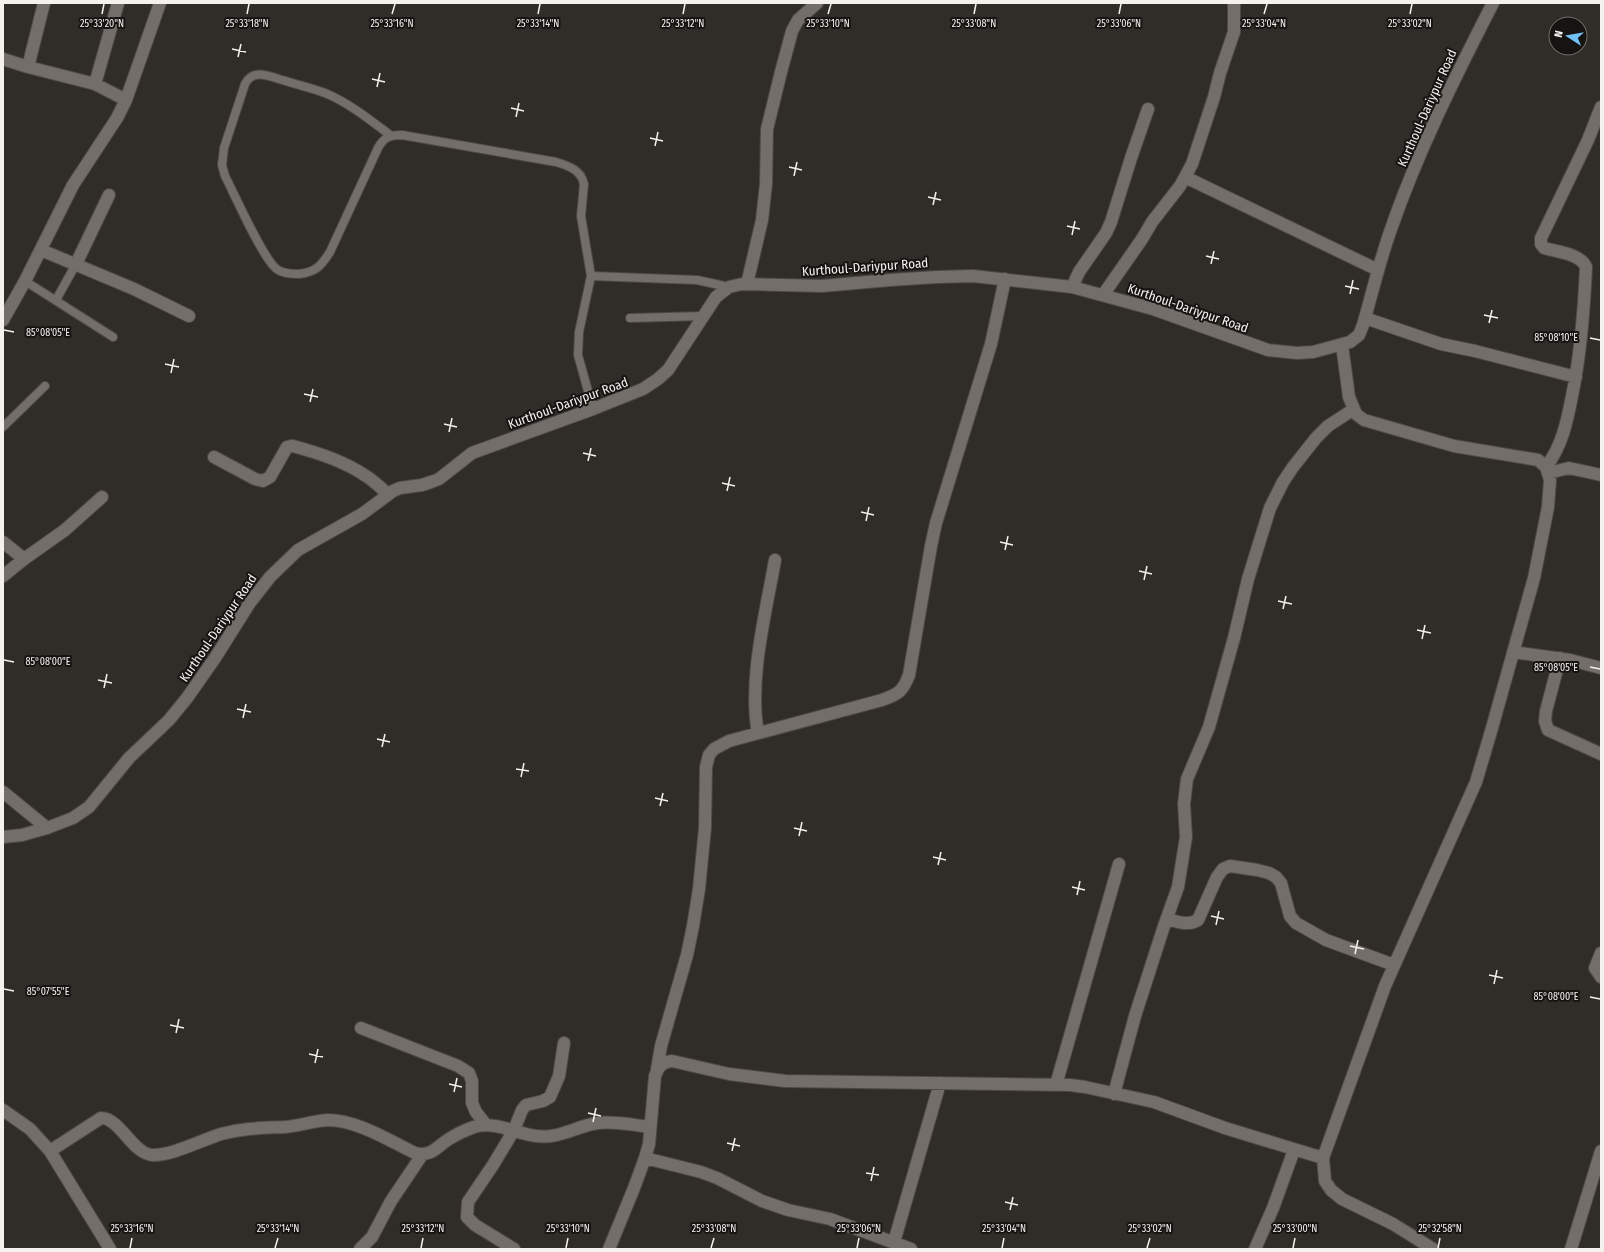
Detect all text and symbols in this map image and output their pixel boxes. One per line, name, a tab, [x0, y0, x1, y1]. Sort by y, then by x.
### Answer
north arrow	[1548, 16, 1588, 56]
text: 25°33'20"N	[80, 18, 124, 30]
text: 25°33'18"N	[225, 18, 269, 30]
text: 25°33'16"N	[370, 18, 414, 30]
text: 25°33'14"N	[517, 18, 559, 30]
text: 25°33'12"N	[662, 18, 704, 30]
text: 25°33'10"N	[806, 18, 850, 30]
text: 25°33'08"N	[952, 18, 996, 30]
text: 25°33'06"N	[1097, 18, 1141, 30]
text: 25°33'04"N	[1242, 18, 1286, 30]
text: 25°33'02"N	[1388, 18, 1432, 30]
text: N	[1552, 29, 1566, 39]
street label: Kurthoul-Dariypur Road	[1394, 47, 1460, 169]
street label: Kurthoul-Dariypur Road	[801, 255, 929, 279]
street label: Kurthoul-Dariypur Road	[1126, 280, 1250, 336]
text: 85°08'05"E	[26, 327, 70, 339]
text: 85°08'10"E	[1534, 332, 1578, 344]
street label: Kurthoul-Dariypur Road	[506, 374, 630, 432]
street label: Kurthoul-Dariypur Road	[176, 571, 260, 685]
text: 85°08'00"E	[26, 656, 71, 668]
text: 85°08'05"E	[1534, 662, 1578, 674]
text: 85°07'55"E	[27, 986, 70, 998]
text: 85°08'00"E	[1534, 991, 1579, 1003]
text: 25°33'16"N	[110, 1223, 154, 1235]
text: 25°33'14"N	[257, 1223, 299, 1235]
text: 25°33'12"N	[402, 1223, 444, 1235]
text: 25°33'10"N	[546, 1223, 590, 1235]
text: 25°33'08"N	[692, 1223, 736, 1235]
text: 25°33'06"N	[837, 1223, 881, 1235]
text: 25°33'04"N	[982, 1223, 1026, 1235]
text: 25°33'02"N	[1128, 1223, 1172, 1235]
text: 25°33'00"N	[1273, 1223, 1317, 1235]
text: 25°32'58"N	[1418, 1223, 1462, 1235]

